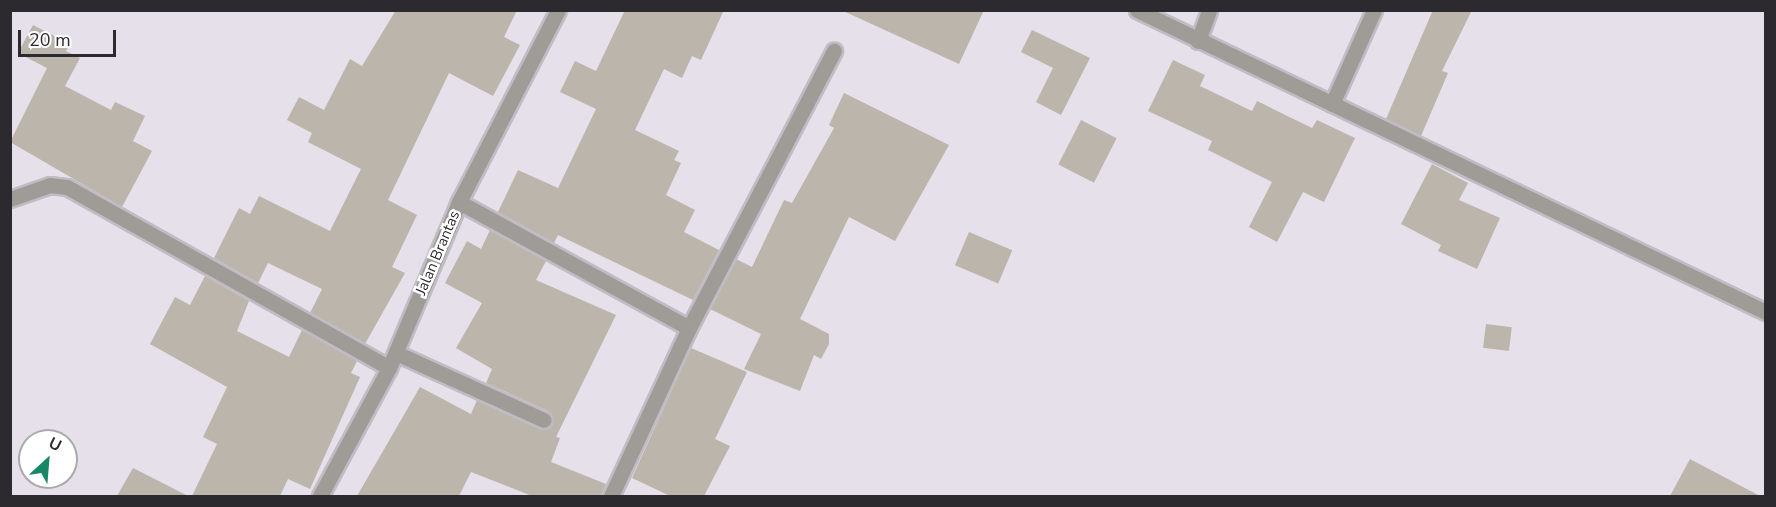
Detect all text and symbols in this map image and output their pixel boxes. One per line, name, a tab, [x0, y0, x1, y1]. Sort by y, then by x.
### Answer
scale bar	[21, 18, 118, 56]
text: 20 m	[29, 28, 71, 52]
street label: Jalan Brantas	[412, 208, 464, 298]
north arrow	[18, 429, 78, 489]
text: U	[45, 432, 65, 457]

